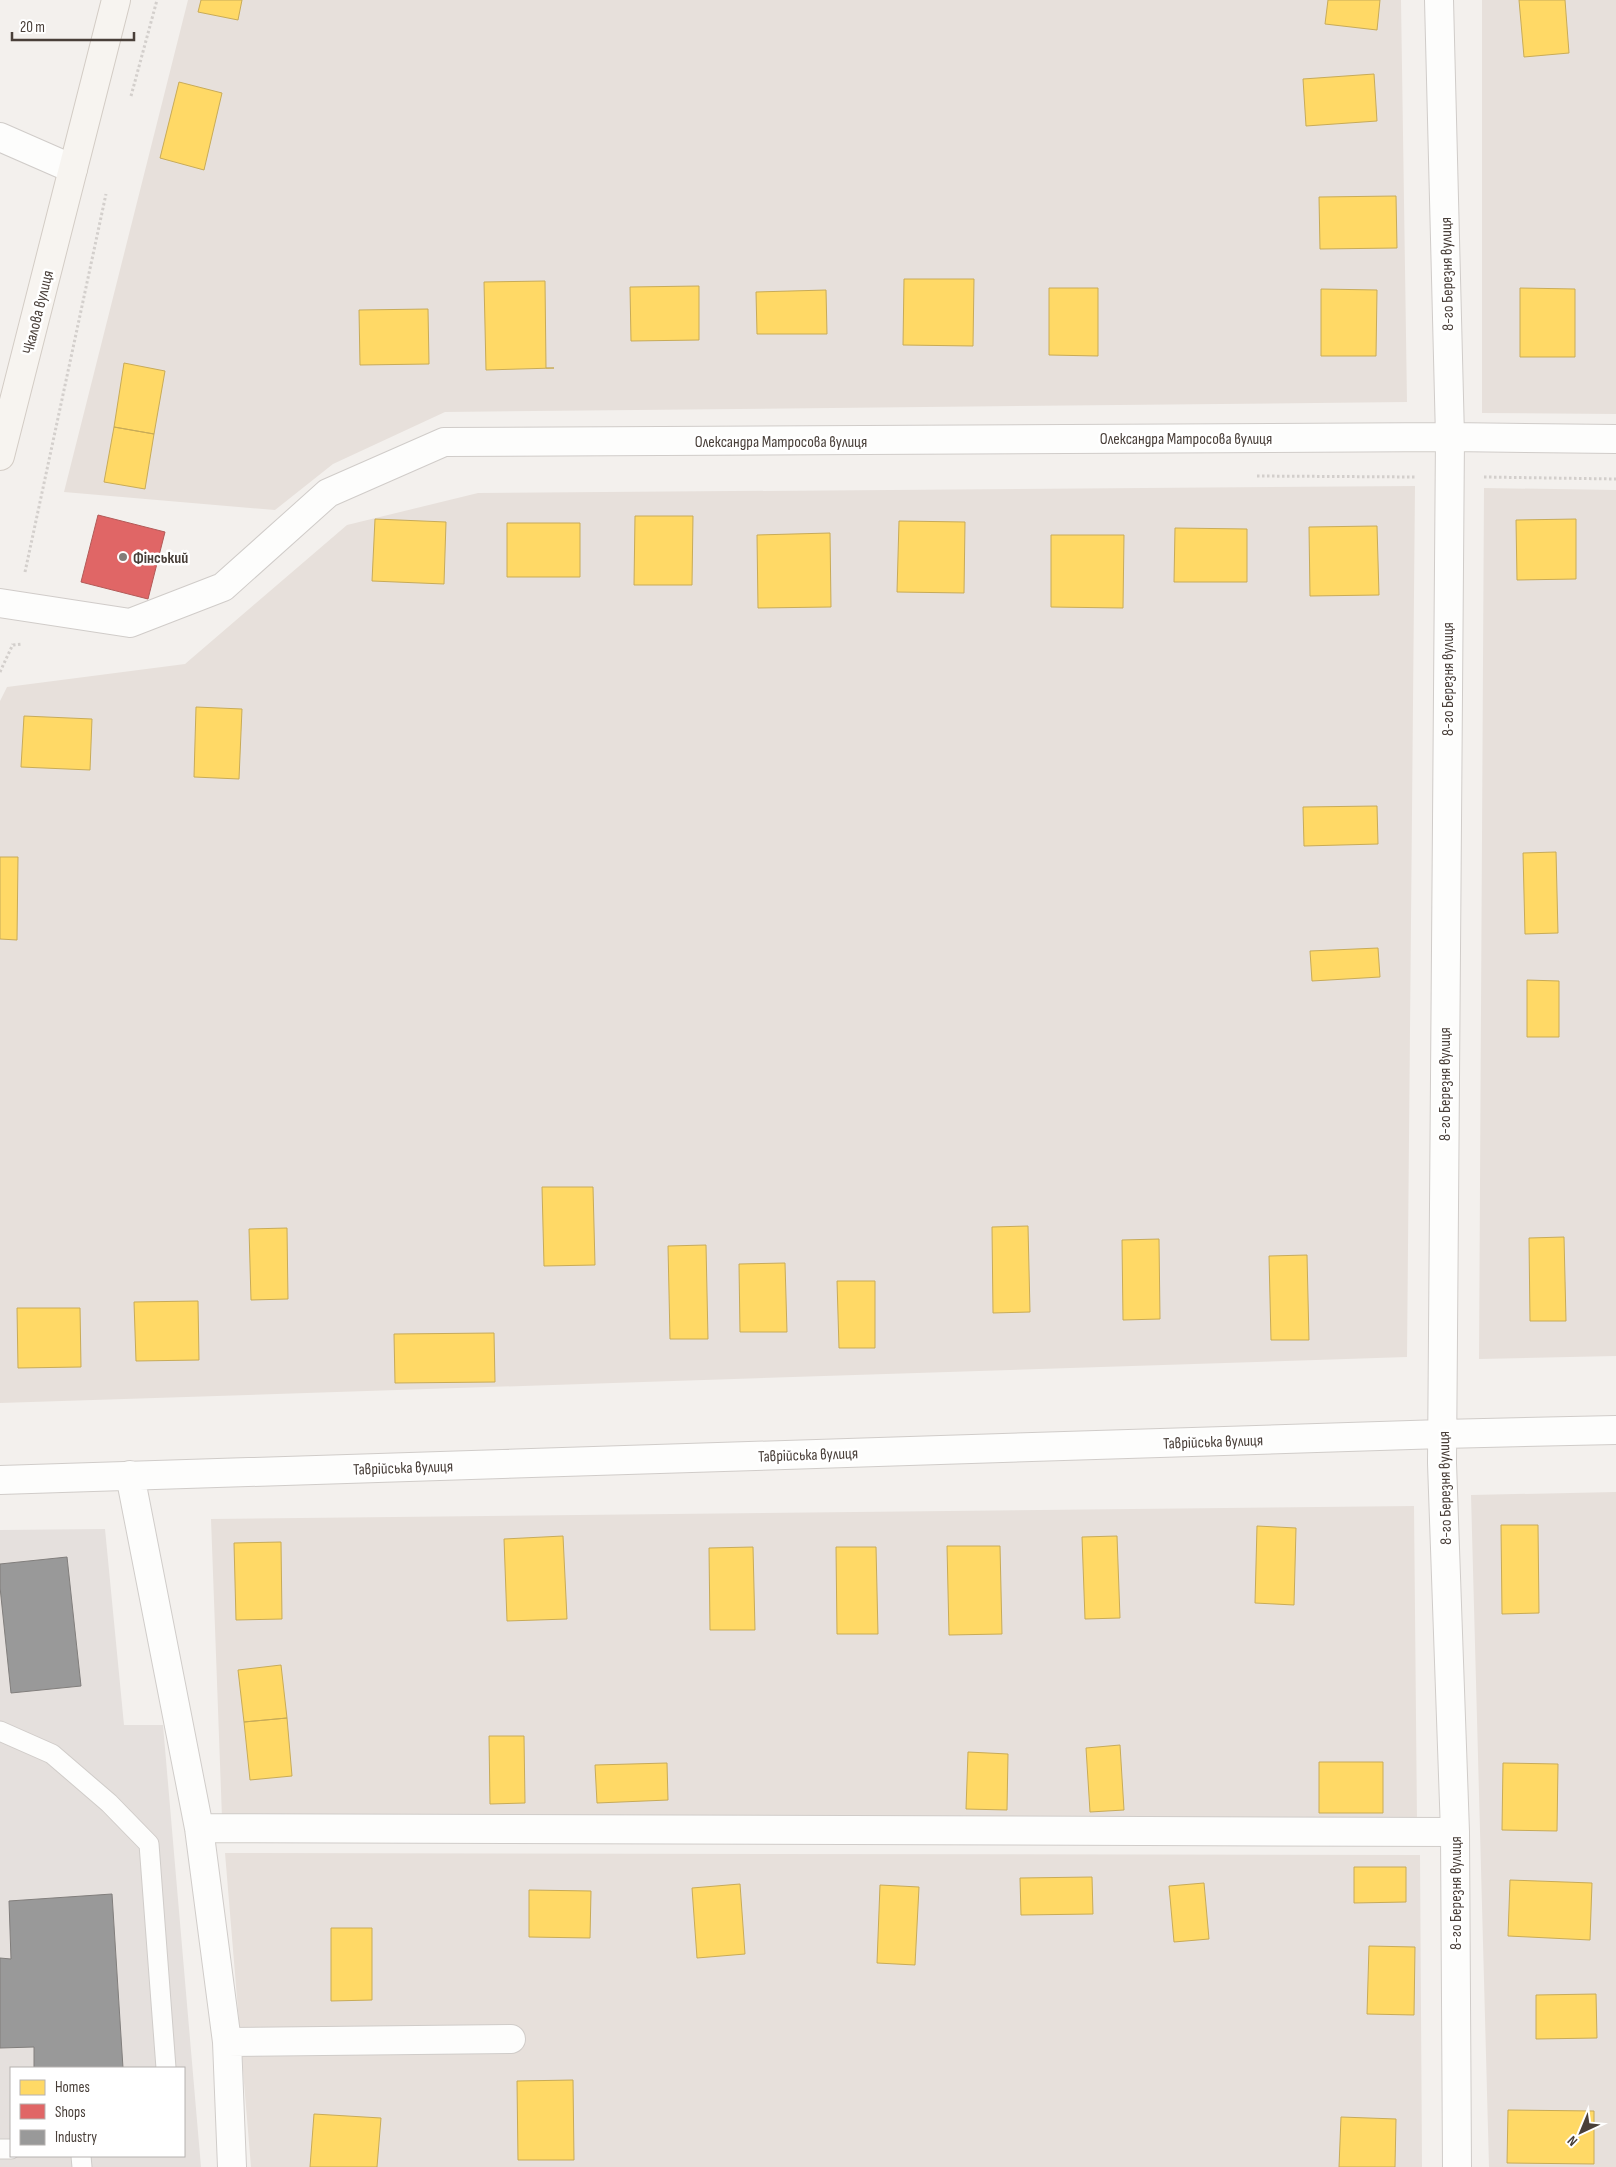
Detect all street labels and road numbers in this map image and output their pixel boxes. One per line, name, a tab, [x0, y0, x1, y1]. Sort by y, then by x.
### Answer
street label: 8-го Березня вулиця	[1437, 217, 1458, 331]
street label: Чкалова вулиця	[19, 269, 58, 356]
street label: Олександра Матросова вулиця	[1100, 430, 1272, 449]
street label: Олександра Матросова вулиця	[695, 433, 867, 452]
street label: 8-го Березня вулиця	[1439, 622, 1458, 736]
street label: 8-го Березня вулиця	[1436, 1027, 1455, 1141]
street label: Таврійська вулиця	[1163, 1431, 1263, 1454]
street label: 8-го Березня вулиця	[1435, 1431, 1456, 1545]
street label: Таврійська вулиця	[758, 1444, 858, 1467]
street label: Таврійська вулиця	[353, 1457, 453, 1480]
street label: 8-го Березня вулиця	[1447, 1836, 1466, 1950]

